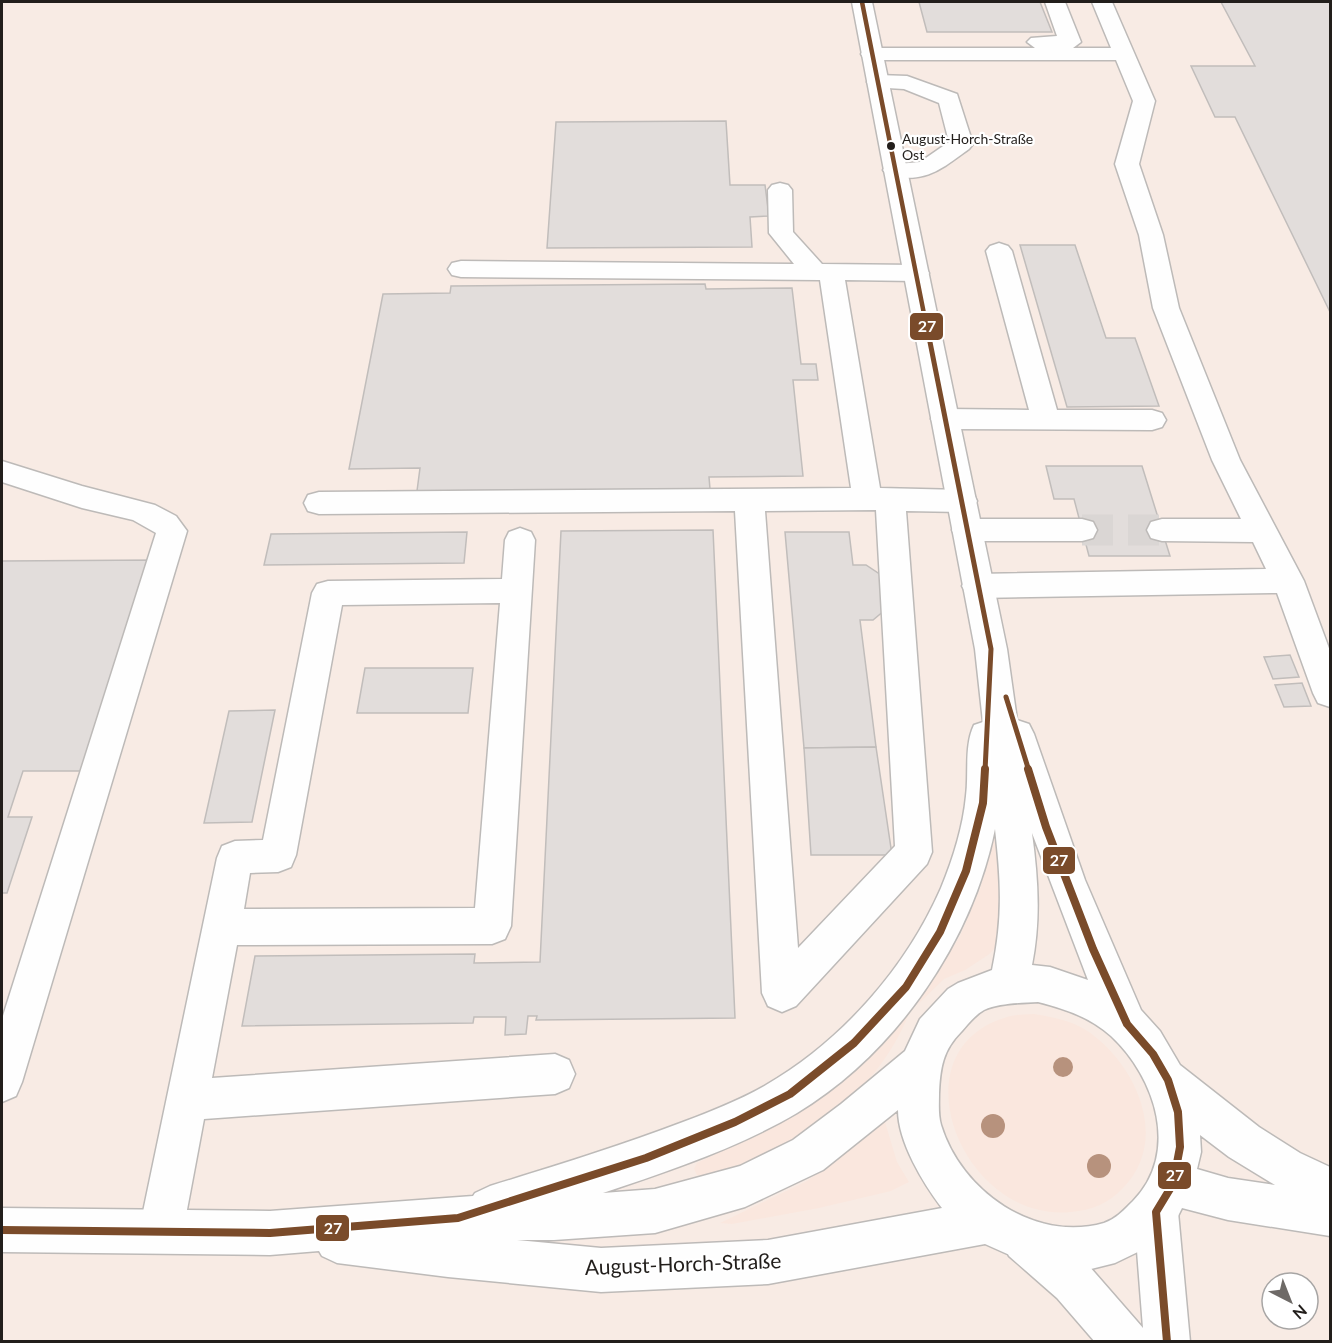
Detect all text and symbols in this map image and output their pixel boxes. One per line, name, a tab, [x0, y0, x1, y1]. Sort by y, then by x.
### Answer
place label: August-Horch-Straße Ost	[902, 130, 1033, 163]
marker: August-Horch-Straße Ost	[885, 140, 897, 152]
line badge: 27	[909, 312, 944, 341]
text: 27	[918, 316, 936, 335]
line badge: 27	[1042, 846, 1076, 875]
text: 27	[1050, 850, 1068, 869]
line badge: 27	[1157, 1161, 1192, 1190]
text: 27	[1166, 1165, 1184, 1184]
line badge: 27	[315, 1214, 350, 1242]
text: 27	[324, 1218, 342, 1237]
street label: August-Horch-Straße	[584, 1247, 782, 1279]
north arrow	[1260, 1271, 1320, 1331]
text: N	[1289, 1301, 1311, 1324]

